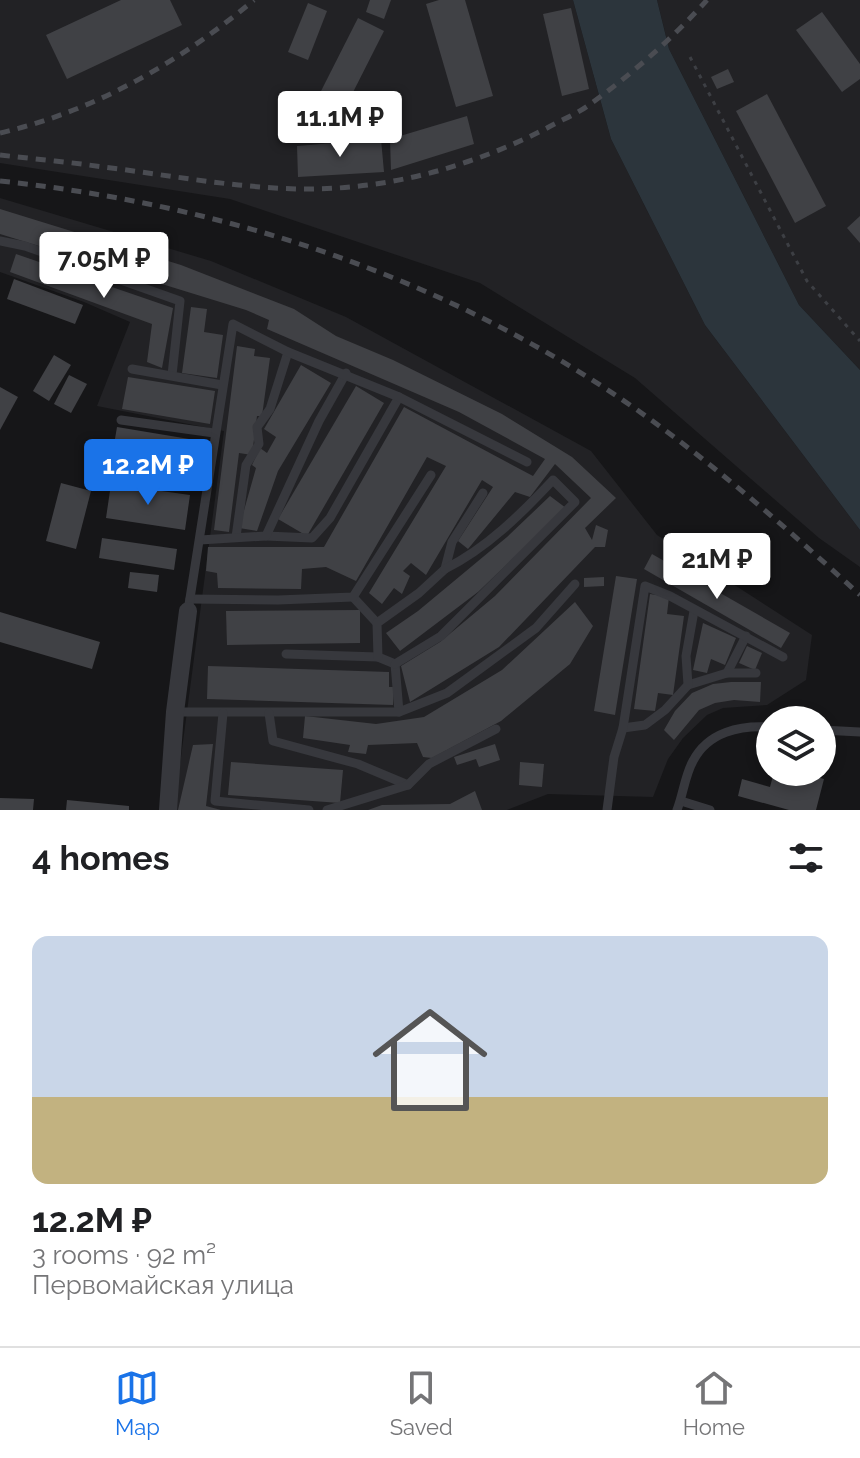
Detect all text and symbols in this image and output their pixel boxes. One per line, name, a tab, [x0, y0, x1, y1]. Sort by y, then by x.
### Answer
pin: 11.1M ₽	[266, 91, 414, 159]
text: 11.1M ₽	[296, 102, 384, 132]
pin: 7.05M ₽	[30, 232, 178, 300]
text: 7.05M ₽	[57, 243, 151, 273]
pin: 12.2M ₽	[74, 439, 222, 507]
text: 12.2M ₽	[102, 450, 194, 480]
pin: 21M ₽	[661, 533, 773, 601]
text: 21M ₽	[681, 544, 753, 574]
map controls	[756, 706, 836, 786]
button: layers	[756, 706, 836, 786]
icon: filters	[784, 836, 828, 880]
text: 4 homes	[32, 838, 170, 878]
icon: home	[358, 988, 502, 1132]
text: 12.2M ₽	[32, 1200, 152, 1240]
text: 3 rooms · 92 m²	[32, 1240, 216, 1270]
text: Первомайская улица	[32, 1270, 294, 1300]
tab: Map	[115, 1366, 160, 1440]
tab: Saved	[390, 1366, 453, 1440]
tab: Home	[683, 1366, 745, 1440]

